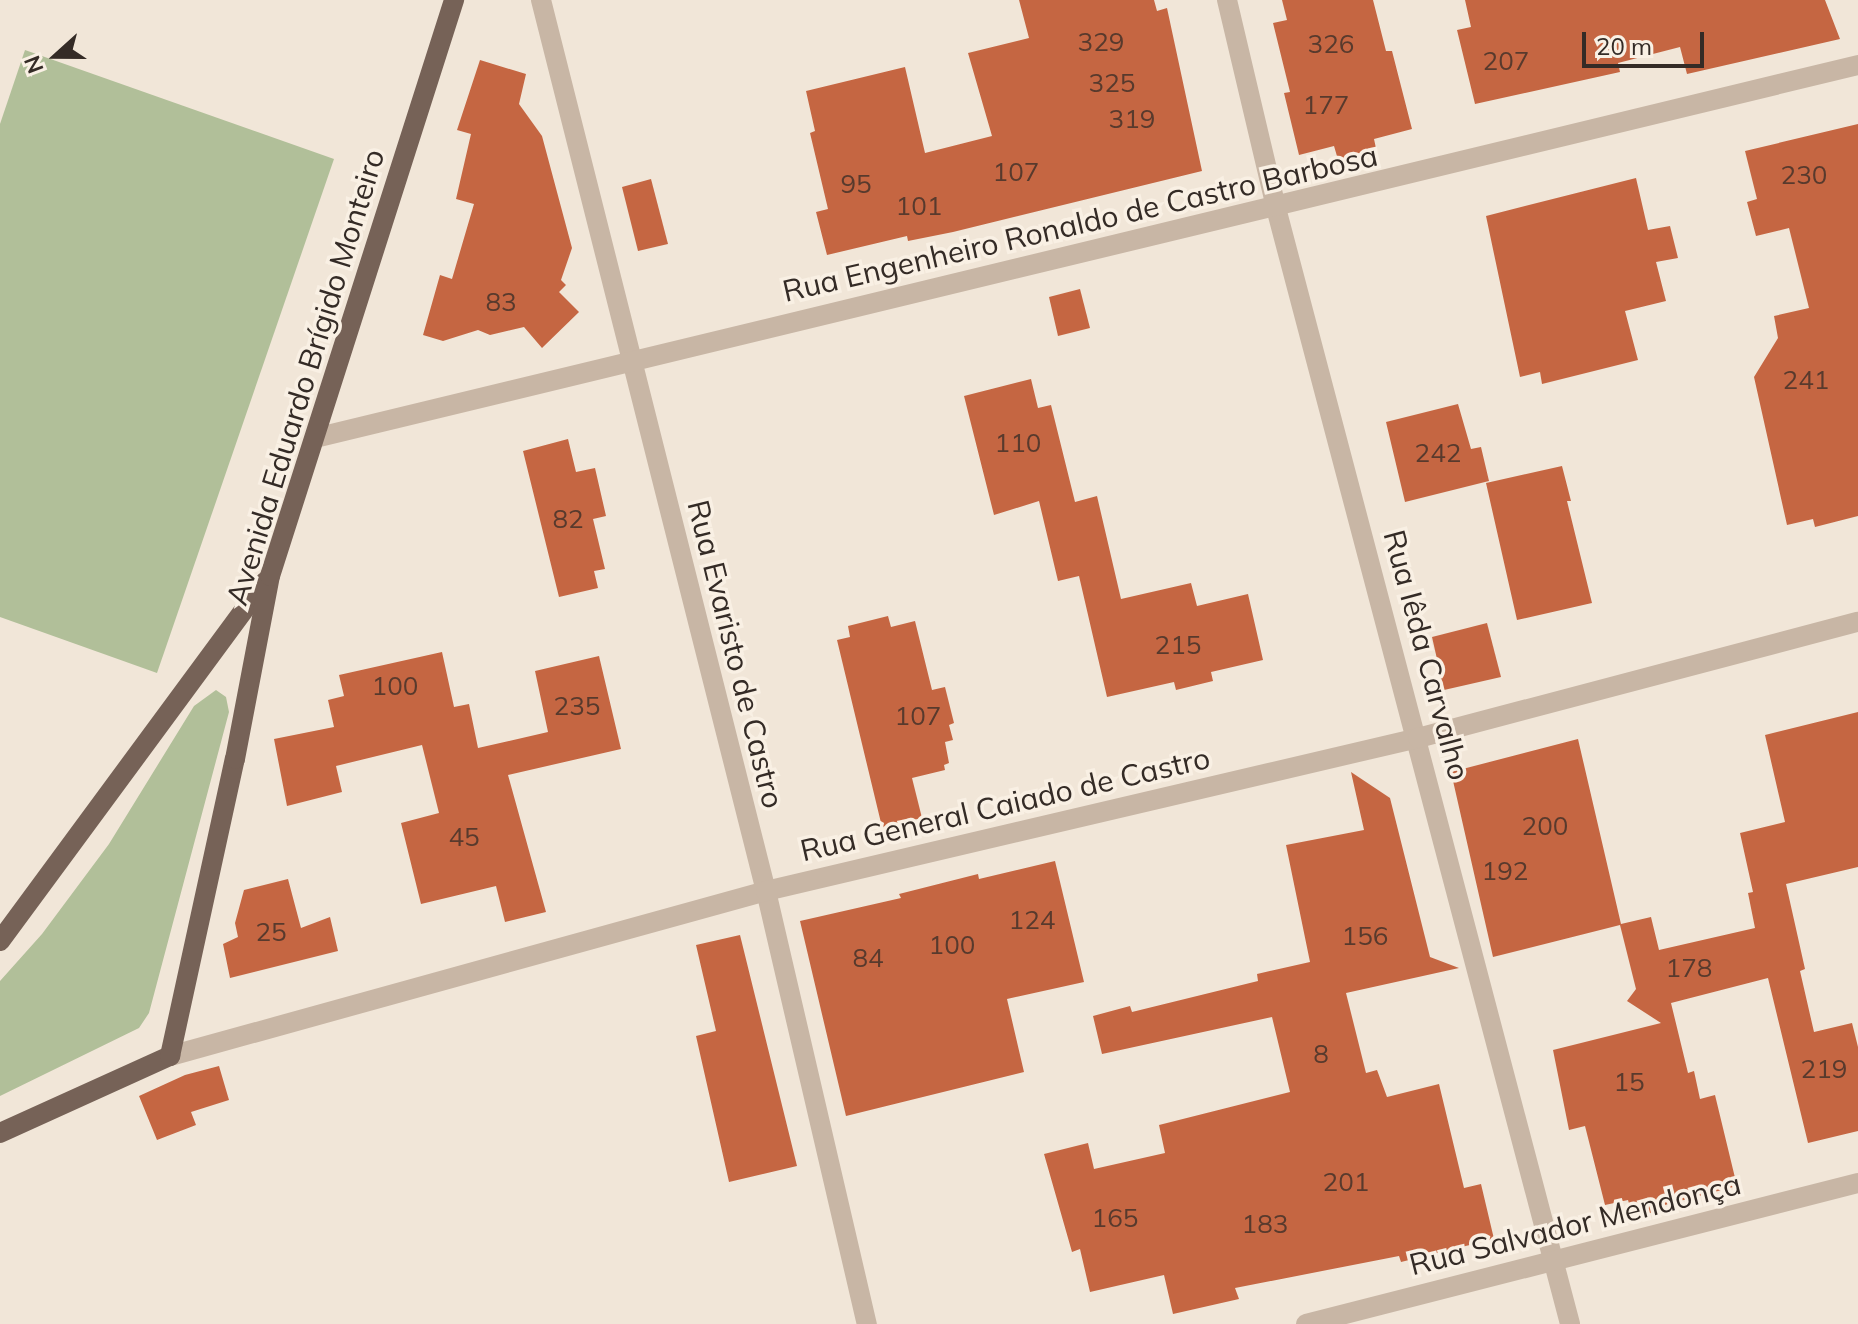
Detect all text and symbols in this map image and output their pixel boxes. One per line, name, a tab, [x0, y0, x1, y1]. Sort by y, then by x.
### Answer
north arrow	[16, 16, 96, 96]
scale bar	[1586, 16, 1708, 66]
house number: 329	[1078, 26, 1124, 58]
house number: 326	[1308, 28, 1354, 60]
text: 20 m	[1596, 31, 1652, 61]
house number: 207	[1483, 45, 1529, 77]
text: N	[18, 52, 50, 77]
house number: 325	[1089, 67, 1135, 99]
house number: 177	[1303, 89, 1349, 121]
house number: 319	[1109, 103, 1155, 135]
street label: Rua Engenheiro Ronaldo de Castro Barbosa	[779, 137, 1381, 309]
street label: Avenida Eduardo Brígido Monteiro	[218, 145, 392, 609]
house number: 107	[993, 156, 1039, 188]
house number: 230	[1781, 159, 1827, 191]
house number: 95	[840, 168, 872, 200]
house number: 101	[896, 190, 942, 222]
house number: 83	[485, 286, 517, 318]
house number: 241	[1783, 364, 1829, 396]
house number: 110	[995, 427, 1041, 459]
house number: 242	[1415, 437, 1461, 469]
street label: Rua Evaristo de Castro	[680, 496, 792, 812]
house number: 82	[552, 503, 584, 535]
street label: Rua Iêda Carvalho	[1376, 526, 1478, 784]
house number: 215	[1155, 629, 1201, 661]
house number: 100	[372, 670, 418, 702]
house number: 235	[554, 690, 600, 722]
house number: 107	[895, 700, 941, 732]
street label: Rua General Caiado de Castro	[797, 739, 1213, 869]
house number: 200	[1522, 810, 1568, 842]
house number: 45	[448, 821, 480, 853]
house number: 192	[1482, 855, 1528, 887]
house number: 124	[1009, 904, 1055, 936]
house number: 25	[255, 916, 287, 948]
house number: 156	[1342, 920, 1388, 952]
house number: 100	[929, 929, 975, 961]
house number: 84	[852, 942, 884, 974]
house number: 178	[1666, 952, 1712, 984]
house number: 8	[1313, 1038, 1329, 1070]
house number: 219	[1801, 1053, 1847, 1085]
house number: 15	[1613, 1066, 1645, 1098]
street label: Rua Salvador Mendonça	[1406, 1165, 1744, 1283]
house number: 201	[1323, 1166, 1369, 1198]
house number: 165	[1092, 1202, 1138, 1234]
house number: 183	[1242, 1208, 1288, 1240]

